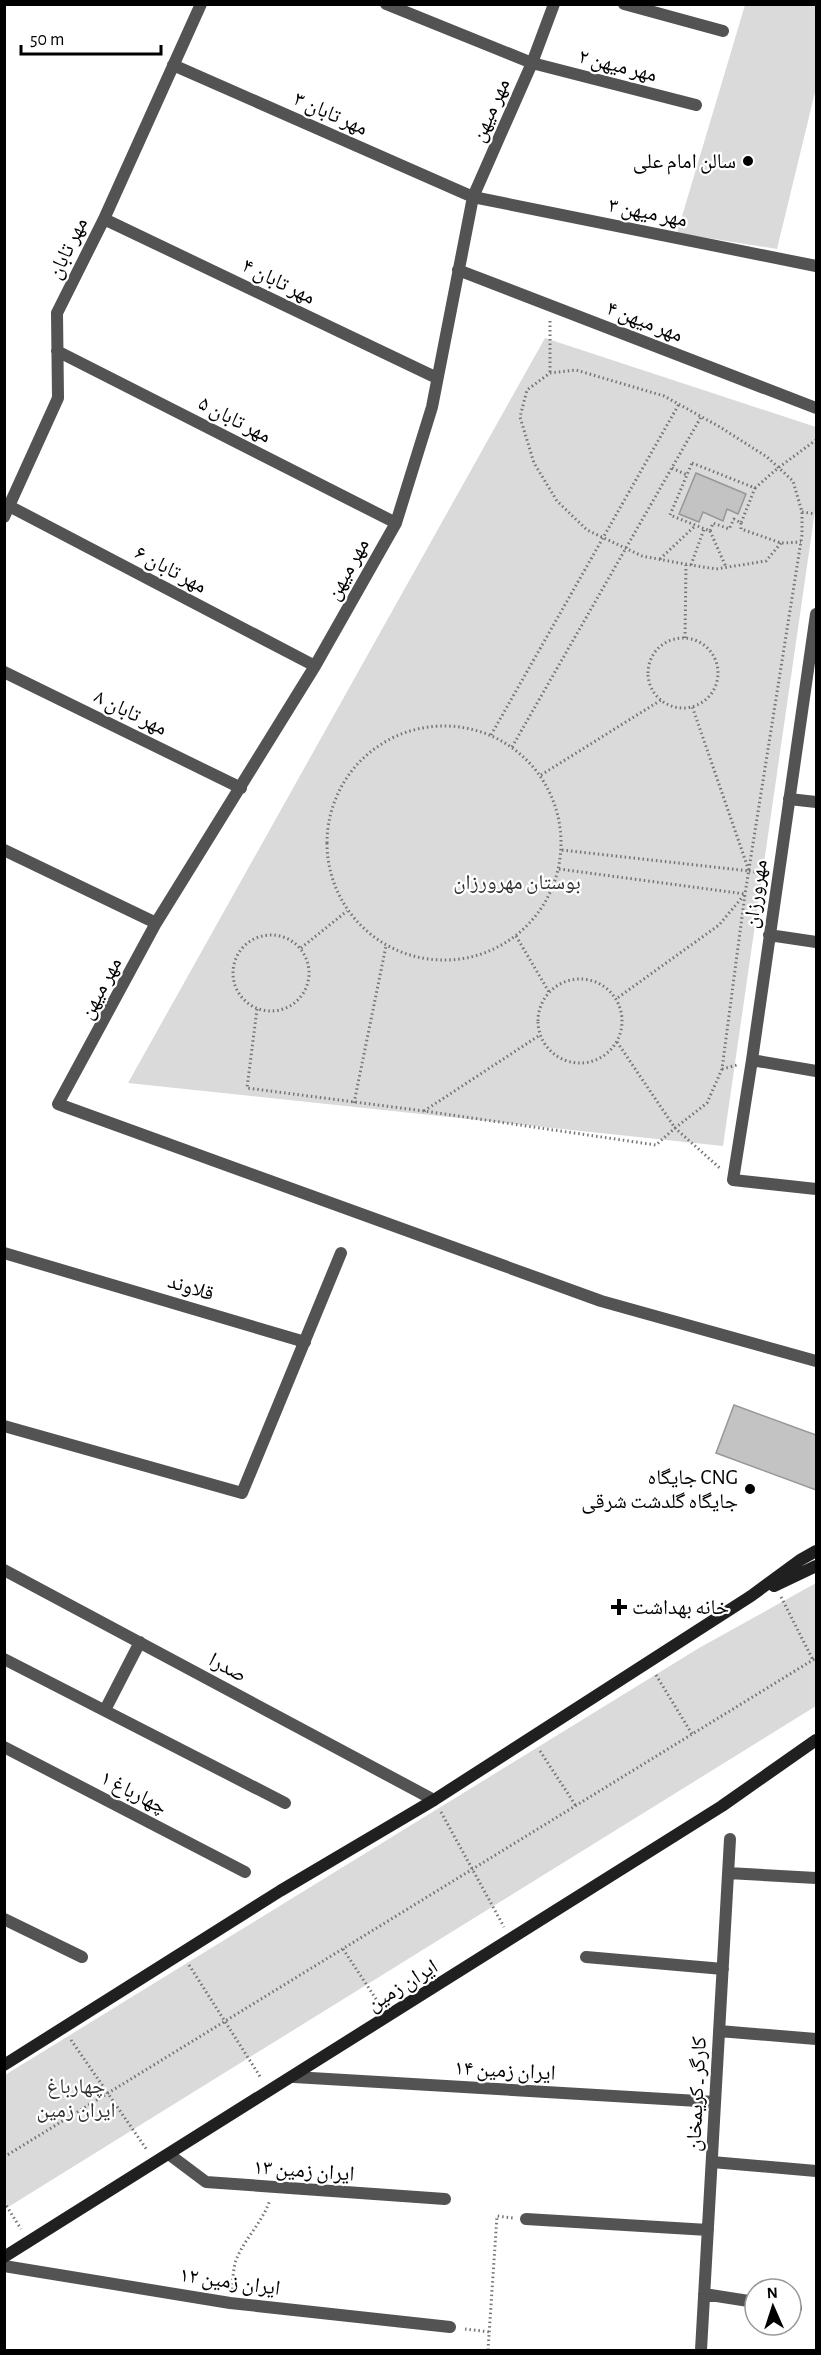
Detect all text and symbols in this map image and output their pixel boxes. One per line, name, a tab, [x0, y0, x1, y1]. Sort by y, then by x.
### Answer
scale bar	[21, 18, 160, 56]
text: 50 m	[30, 31, 64, 49]
street label: مهر میهن ۲	[576, 46, 659, 87]
street label: مهر میهن	[467, 75, 515, 146]
street label: مهر تابان ۳	[290, 88, 371, 140]
place label: سالن امام علی	[633, 151, 736, 175]
marker: سالن امام علی	[741, 154, 755, 168]
street label: مهر میهن ۳	[606, 195, 689, 232]
street label: مهر تابان	[44, 214, 92, 283]
street label: مهر تابان ۴	[239, 255, 319, 309]
street label: مهر میهن ۴	[603, 297, 686, 347]
street label: مهر تابان ۵	[195, 392, 274, 447]
street label: مهر میهن	[322, 535, 375, 605]
street label: مهر تابان ۶	[131, 542, 210, 598]
street label: مهر تابان ۸	[91, 686, 171, 740]
street label: مهرورزان	[740, 858, 772, 930]
park label: بوستان مهرورزان	[453, 872, 581, 894]
street label: مهر میهن	[75, 954, 127, 1024]
street label: قلاوند	[165, 1271, 216, 1304]
place label: جایگاه CNG جایگاه گلدشت شرقی	[581, 1467, 738, 1514]
marker: جایگاه CNG جایگاه گلدشت شرقی	[743, 1482, 757, 1496]
place label: خانه بهداشت	[632, 1597, 729, 1619]
marker: خانه بهداشت	[610, 1598, 628, 1616]
street label: صدرا	[205, 1649, 250, 1686]
street label: چهارباغ ۱	[96, 1767, 170, 1820]
street label: ایران زمین	[363, 1956, 442, 2017]
street label: کارگر ـ کریمخان	[683, 2036, 711, 2152]
street label: ایران زمین ۱۴	[454, 2057, 556, 2086]
park label: چهارباغ ایران زمین	[37, 2076, 115, 2123]
street label: ایران زمین ۱۳	[253, 2156, 355, 2187]
street label: ایران زمین ۱۲	[178, 2264, 282, 2301]
north arrow	[743, 2277, 803, 2337]
text: N	[766, 2285, 778, 2301]

